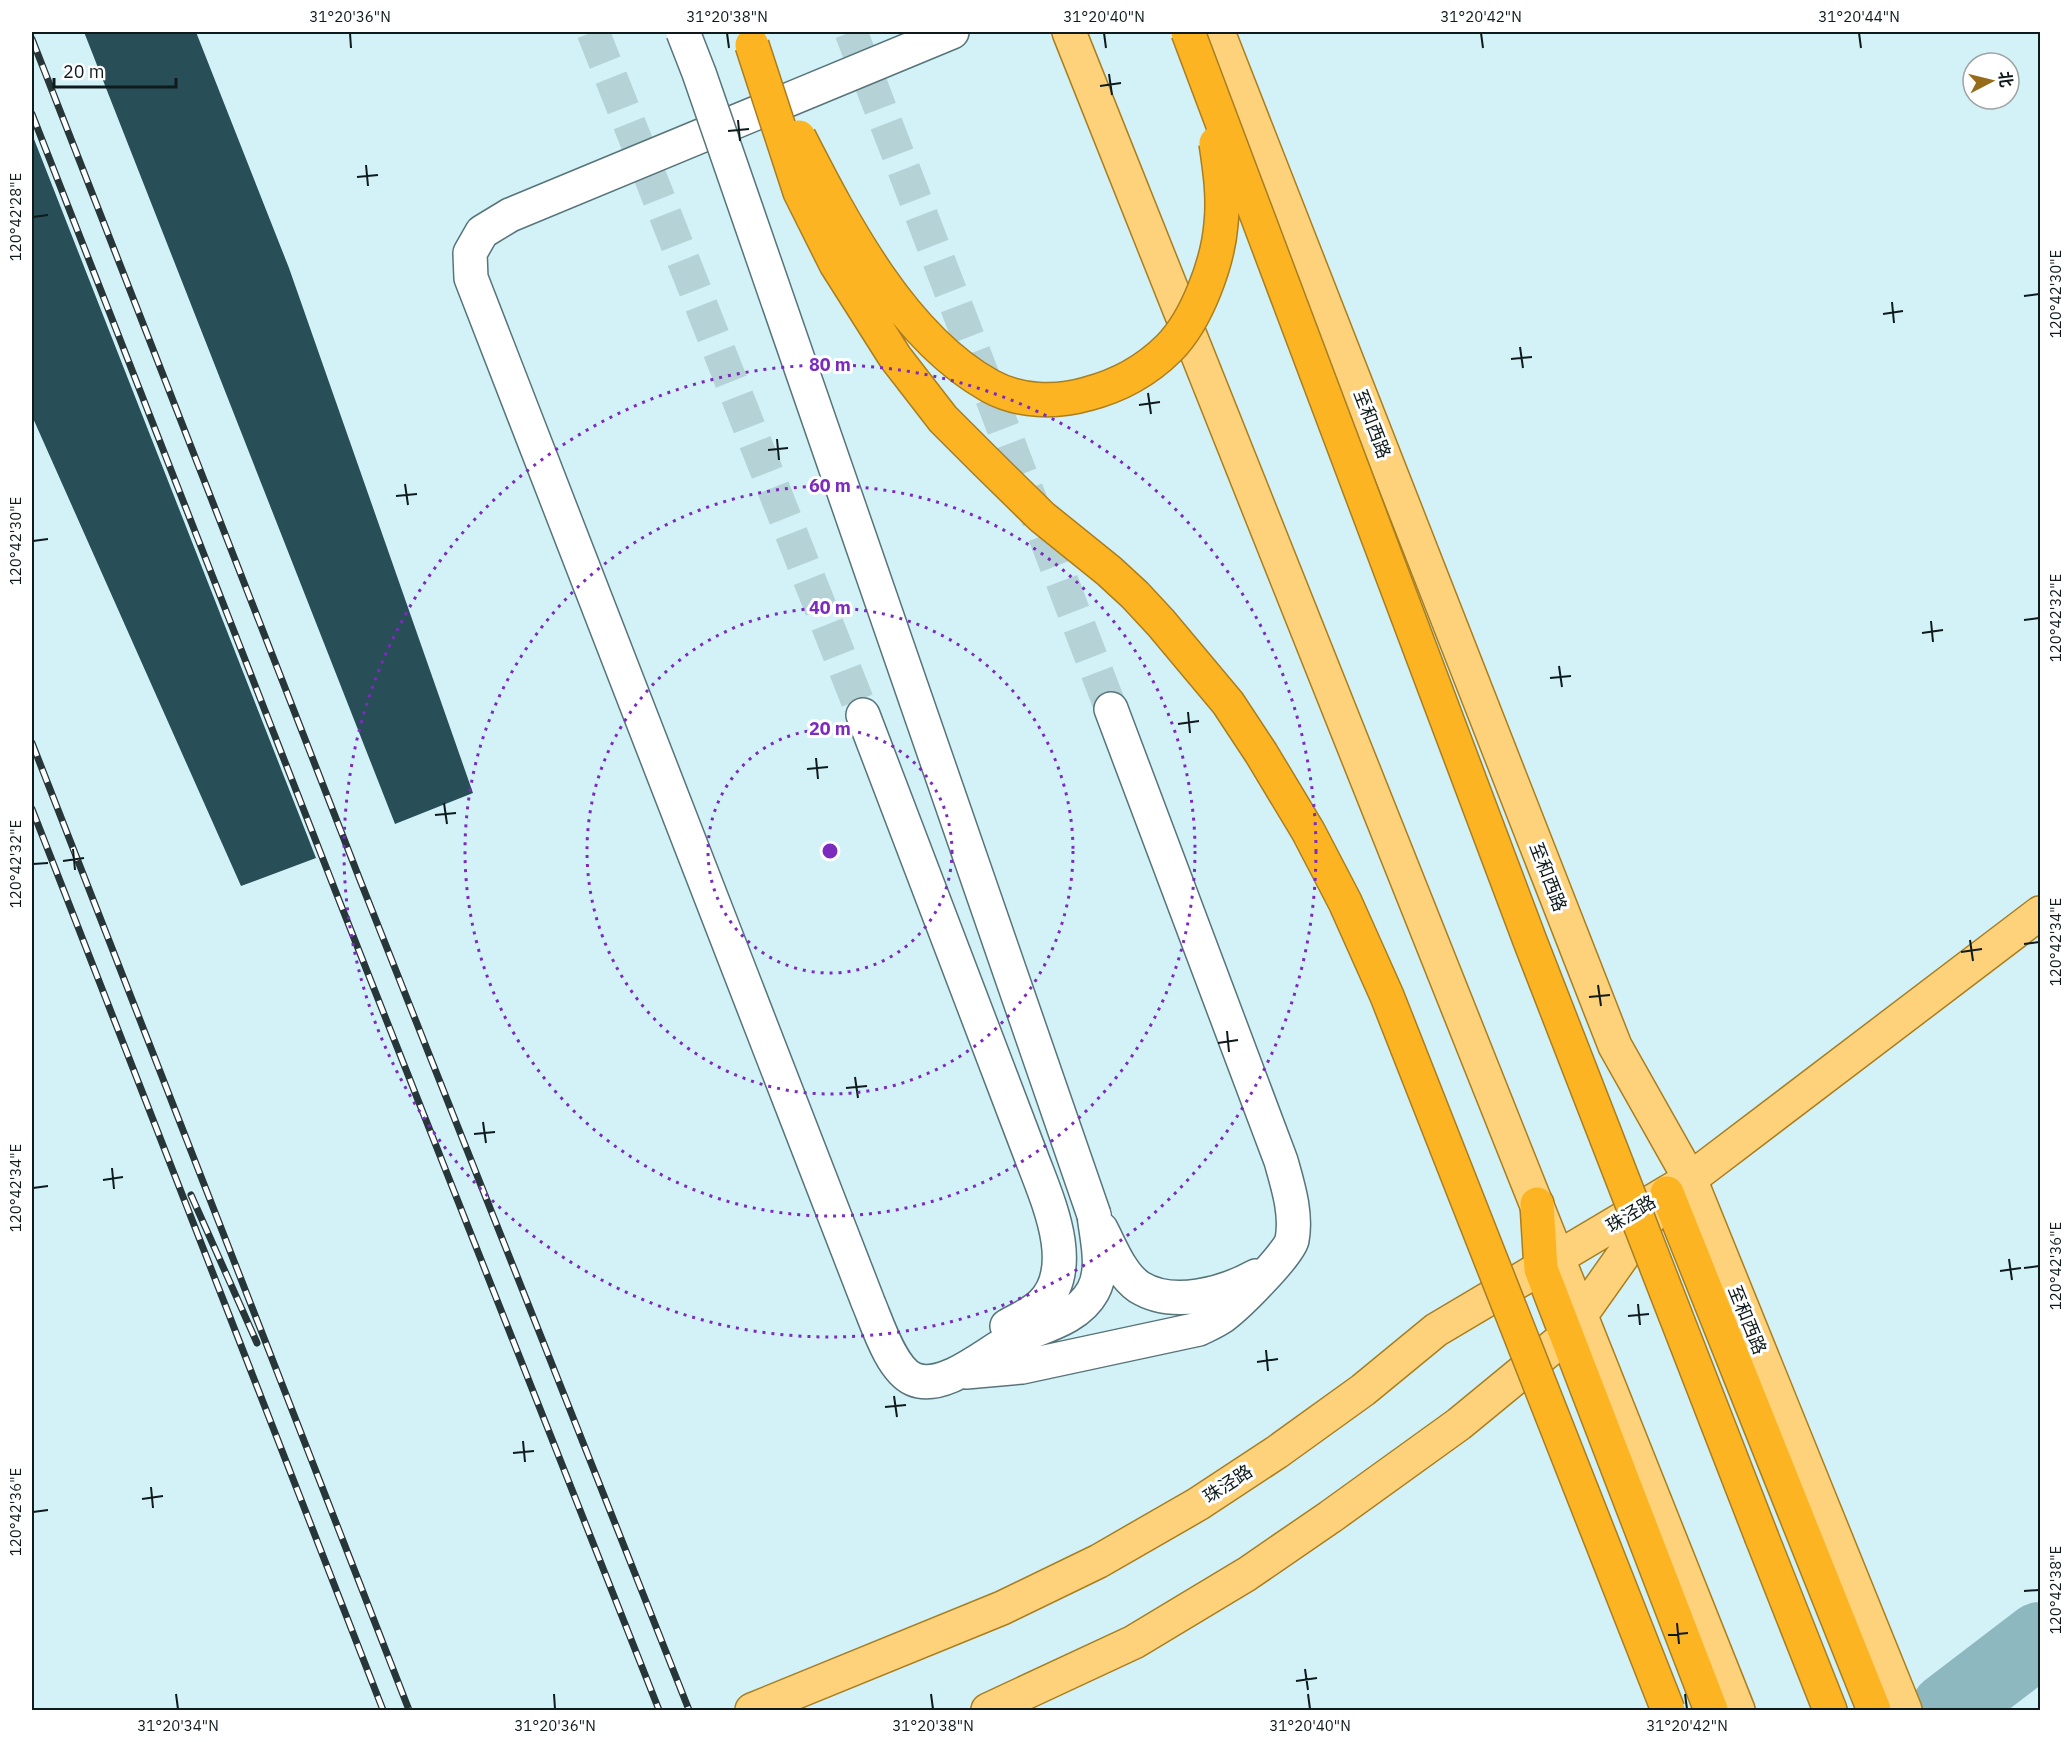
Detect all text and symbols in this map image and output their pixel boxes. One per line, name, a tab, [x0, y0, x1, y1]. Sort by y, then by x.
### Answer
text: 31°20'36"N	[309, 7, 391, 26]
text: 31°20'38"N	[686, 7, 768, 26]
text: 31°20'40"N	[1063, 7, 1145, 26]
text: 31°20'42"N	[1440, 7, 1522, 26]
text: 31°20'44"N	[1818, 7, 1900, 26]
scale bar	[54, 51, 176, 89]
north arrow	[1961, 51, 2021, 111]
text: 20 m	[63, 60, 105, 83]
text: 北	[1995, 70, 2017, 88]
text: 120°42'28"E	[6, 173, 25, 261]
text: 120°42'30"E	[2046, 250, 2065, 338]
text: 80 m	[809, 353, 851, 376]
street label: 至和西路	[1349, 386, 1396, 462]
text: 60 m	[809, 474, 851, 497]
text: 120°42'30"E	[6, 497, 25, 585]
text: 120°42'32"E	[2046, 574, 2065, 662]
text: 40 m	[809, 596, 851, 619]
text: 20 m	[809, 717, 851, 740]
text: 120°42'32"E	[6, 820, 25, 908]
street label: 至和西路	[1525, 839, 1572, 915]
centre of rings	[820, 841, 840, 861]
text: 120°42'34"E	[2046, 898, 2065, 986]
text: 120°42'34"E	[6, 1144, 25, 1232]
street label: 珠泾路	[1602, 1190, 1660, 1237]
text: 120°42'36"E	[2046, 1222, 2065, 1310]
street label: 至和西路	[1723, 1282, 1772, 1357]
street label: 珠泾路	[1199, 1459, 1257, 1508]
text: 120°42'36"E	[6, 1468, 25, 1556]
text: 120°42'38"E	[2046, 1546, 2065, 1634]
text: 31°20'34"N	[137, 1716, 219, 1735]
text: 31°20'36"N	[514, 1716, 596, 1735]
text: 31°20'38"N	[892, 1716, 974, 1735]
text: 31°20'40"N	[1269, 1716, 1351, 1735]
text: 31°20'42"N	[1646, 1716, 1728, 1735]

